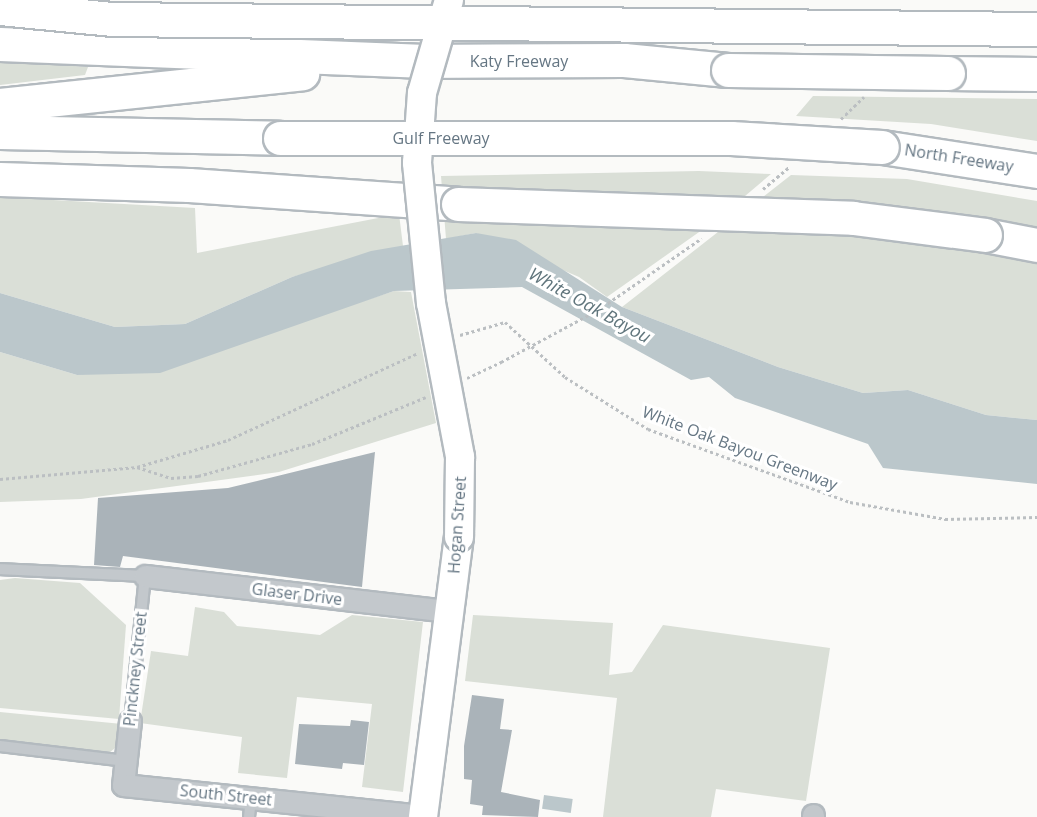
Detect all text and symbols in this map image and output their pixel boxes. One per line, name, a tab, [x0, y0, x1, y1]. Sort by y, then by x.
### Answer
street label: Katy Freeway	[470, 51, 568, 71]
street label: Gulf Freeway	[392, 128, 490, 148]
street label: North Freeway	[903, 140, 1015, 176]
water label: White Oak Bayou	[525, 263, 655, 347]
street label: White Oak Bayou Greenway	[640, 402, 840, 494]
street label: Hogan Street	[444, 476, 470, 574]
street label: Glaser Drive	[251, 579, 343, 609]
street label: Pinckney Street	[119, 611, 151, 727]
street label: South Street	[179, 781, 273, 809]

